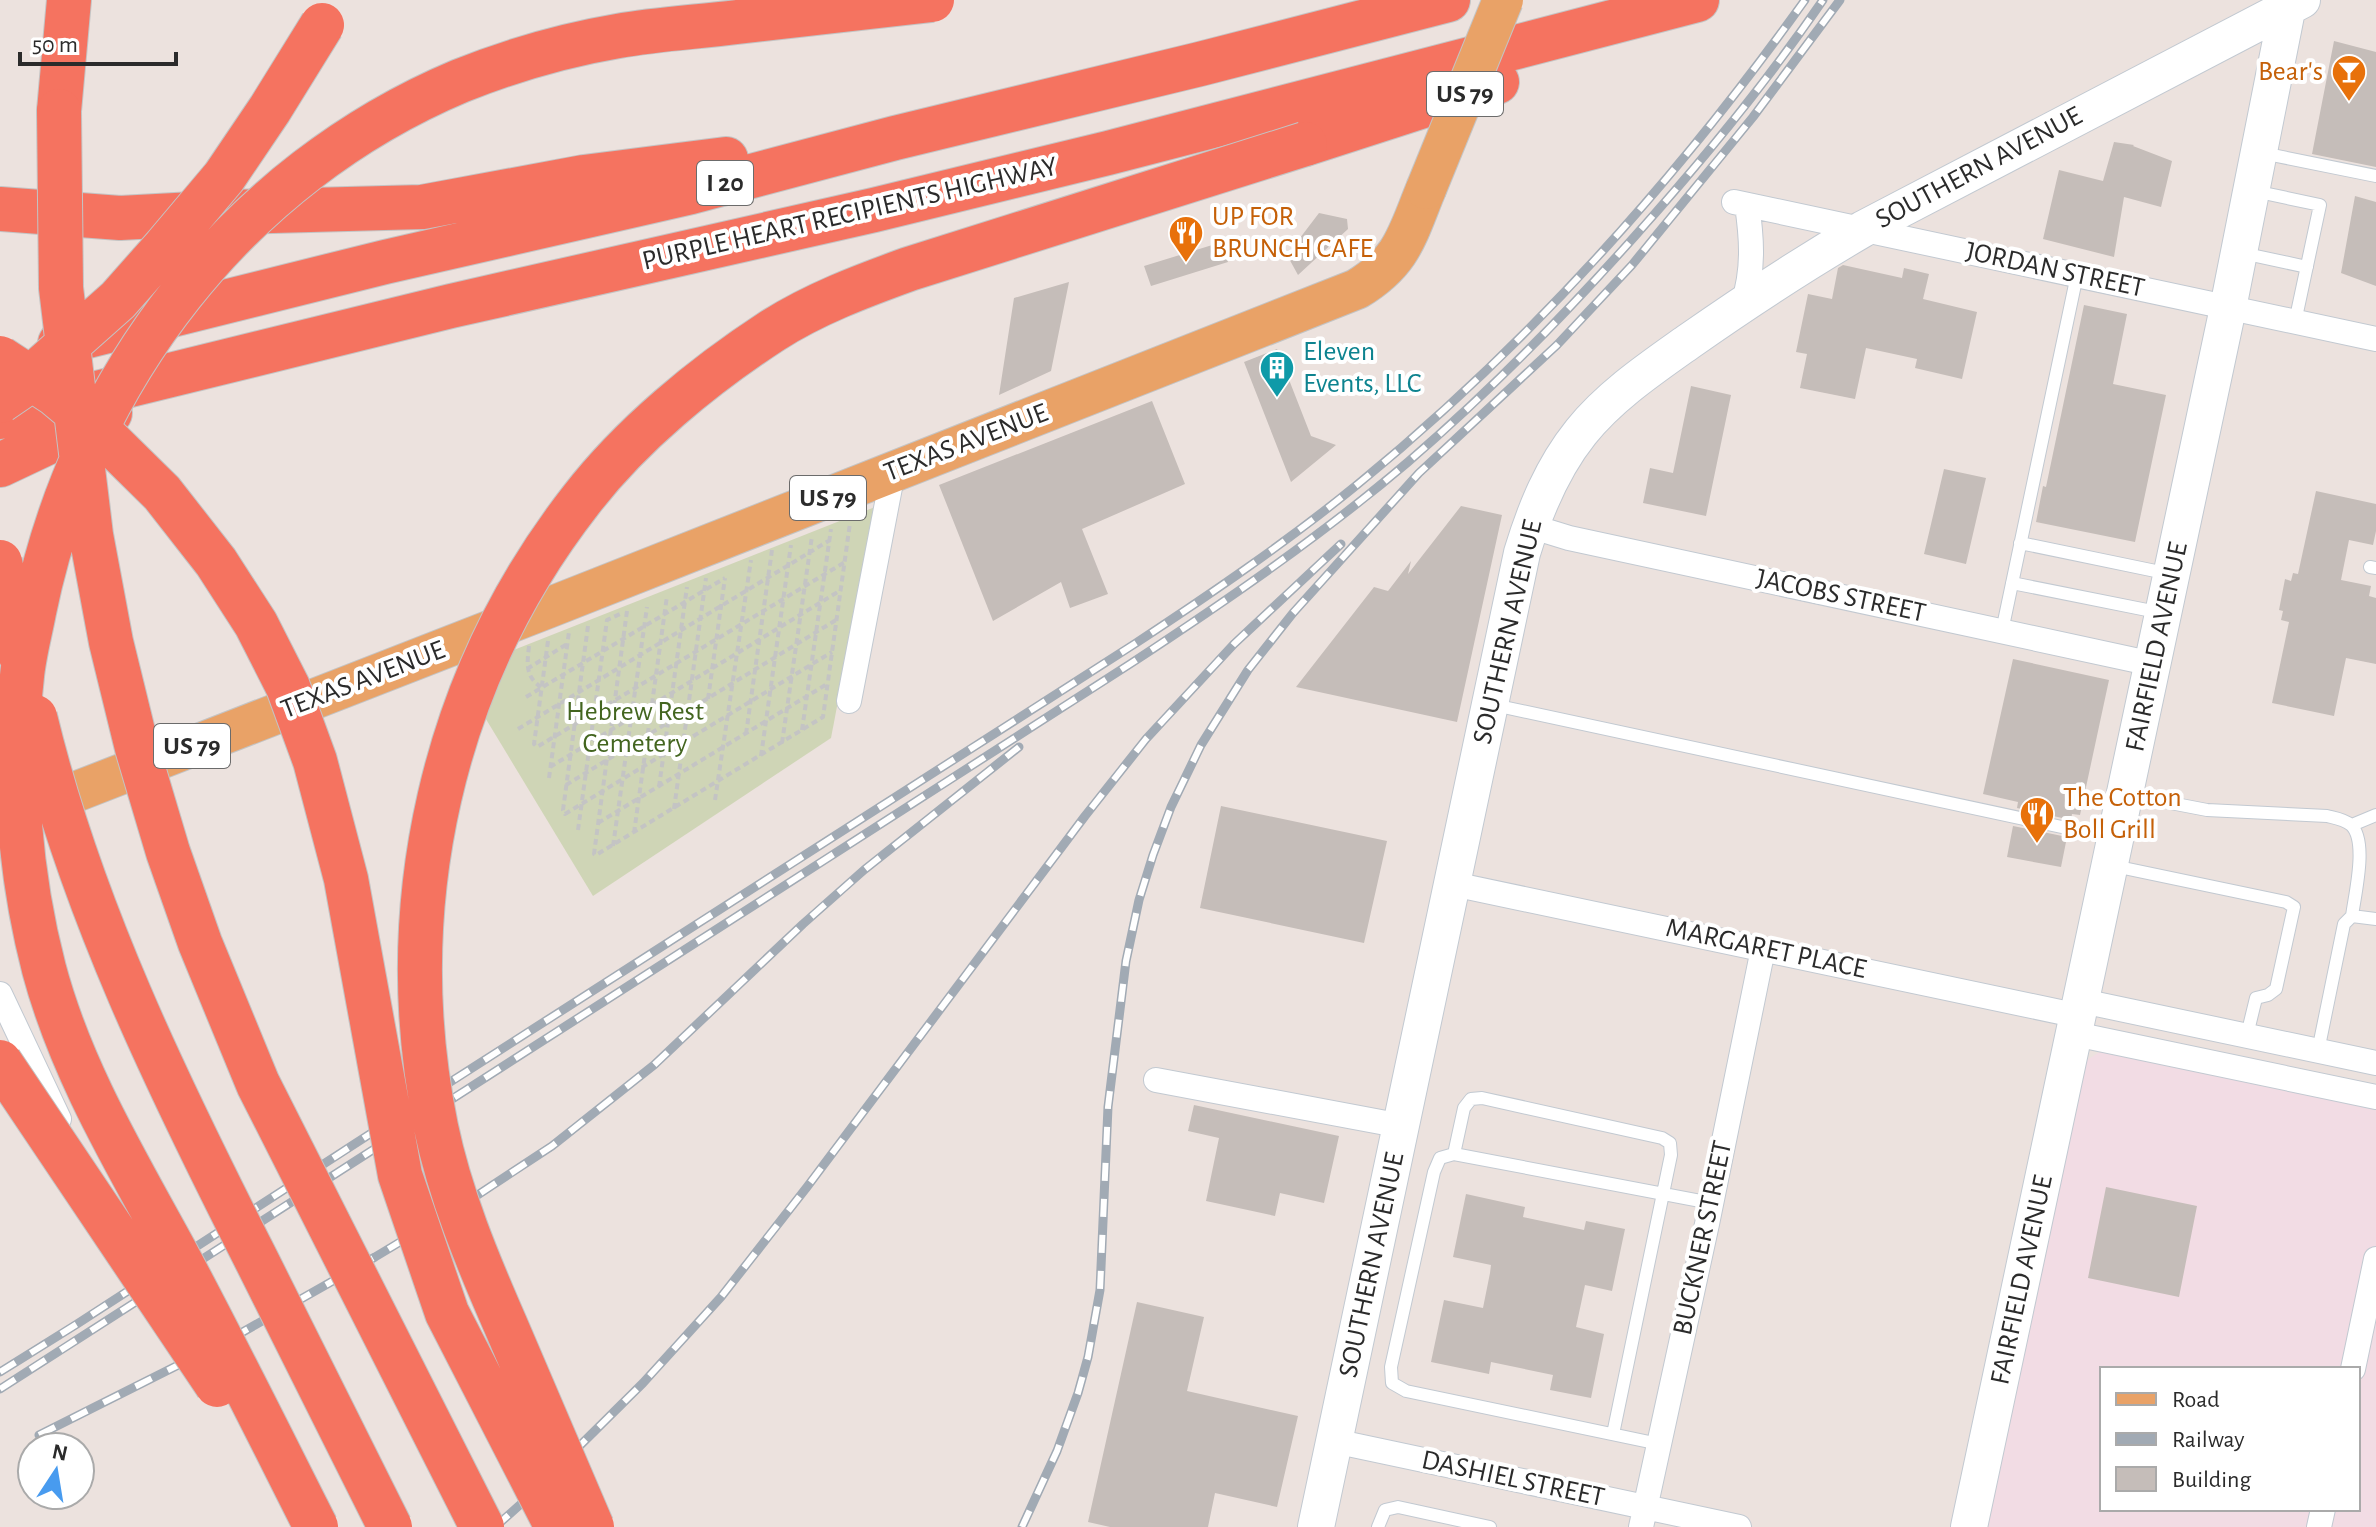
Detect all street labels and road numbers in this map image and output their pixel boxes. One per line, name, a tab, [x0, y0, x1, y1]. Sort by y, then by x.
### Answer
road number: US 79	[1427, 72, 1503, 116]
street label: SOUTHERN AVENUE	[1871, 102, 2087, 234]
street label: PURPLE HEART RECIPIENTS HIGHWAY	[640, 152, 1061, 275]
road number: I 20	[697, 161, 753, 205]
street label: JORDAN STREET	[1963, 237, 2147, 303]
street label: TEXAS AVENUE	[880, 399, 1052, 487]
road number: US 79	[790, 476, 866, 520]
street label: SOUTHERN AVENUE	[1469, 517, 1547, 747]
street label: FAIRFIELD AVENUE	[2121, 540, 2193, 754]
street label: JACOBS STREET	[1754, 564, 1928, 628]
street label: TEXAS AVENUE	[277, 636, 449, 724]
road number: US 79	[154, 724, 230, 768]
street label: MARGARET PLACE	[1663, 914, 1869, 984]
street label: BUCKNER STREET	[1669, 1138, 1737, 1338]
street label: SOUTHERN AVENUE	[1334, 1150, 1410, 1380]
street label: FAIRFIELD AVENUE	[1986, 1173, 2058, 1387]
street label: DASHIEL STREET	[1419, 1446, 1607, 1512]

